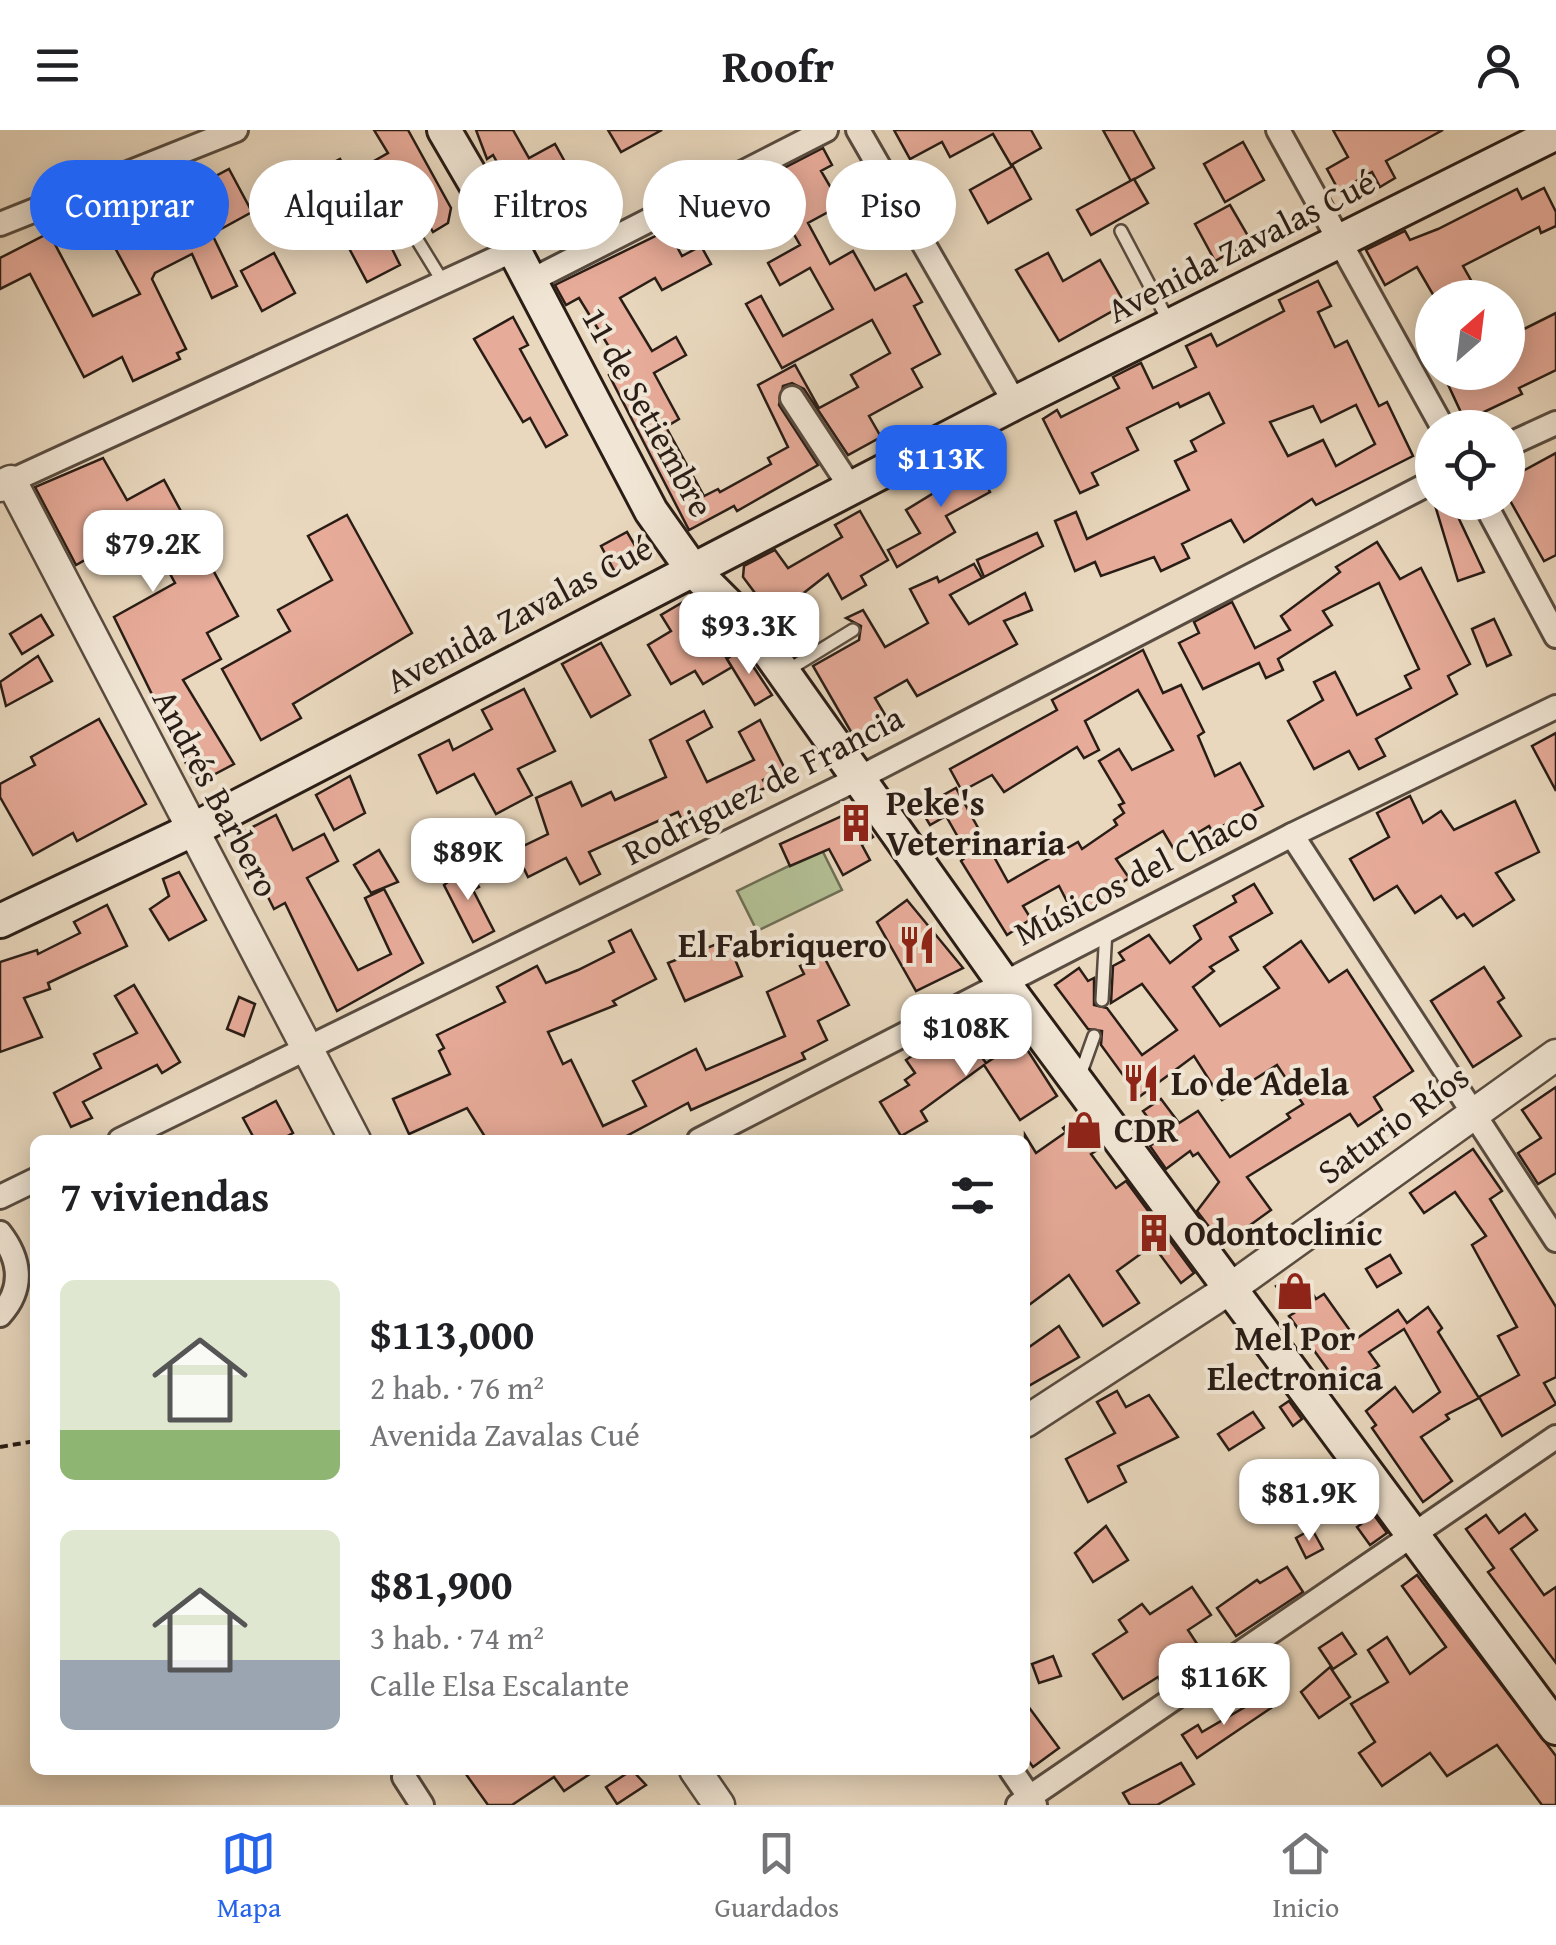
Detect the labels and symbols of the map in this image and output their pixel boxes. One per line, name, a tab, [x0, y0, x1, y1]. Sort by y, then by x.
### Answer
street label: Avenida Zavalas Cué	[1098, 156, 1384, 335]
north arrow	[1415, 280, 1525, 390]
street label: 11 de Setiembre	[570, 297, 727, 526]
pin: $113K	[871, 425, 1011, 510]
pin: $79.2K	[72, 510, 234, 595]
street label: Avenida Zavalas Cué	[376, 522, 661, 705]
pin: $93.3K	[668, 592, 830, 677]
street label: Andrés Barbero	[140, 680, 293, 906]
street label: Rodriguez de Francia	[614, 692, 912, 877]
place label: Peke's Veterinaria	[886, 777, 1065, 868]
street label: Músicos del Chaco	[1005, 791, 1267, 958]
building icon: Peke's Veterinaria	[835, 802, 877, 844]
pin: $89K	[409, 818, 527, 903]
place label: El Fabriquero	[678, 919, 887, 970]
restaurant icon: El Fabriquero	[896, 924, 938, 966]
pin: $108K	[896, 994, 1036, 1079]
street label: Saturio Ríos	[1306, 1051, 1479, 1196]
place label: Lo de Adela	[1171, 1057, 1349, 1108]
restaurant icon: Lo de Adela	[1120, 1062, 1162, 1104]
place label: CDR	[1114, 1104, 1179, 1155]
shop icon: CDR	[1063, 1109, 1105, 1151]
place label: Odontoclinic	[1184, 1207, 1382, 1258]
building icon: Odontoclinic	[1133, 1212, 1175, 1254]
shop icon: Mel Por Electronica	[1274, 1270, 1316, 1312]
place label: Mel Por Electronica	[1207, 1312, 1383, 1403]
pin: $81.9K	[1228, 1459, 1390, 1544]
pin: $116K	[1154, 1643, 1294, 1728]

